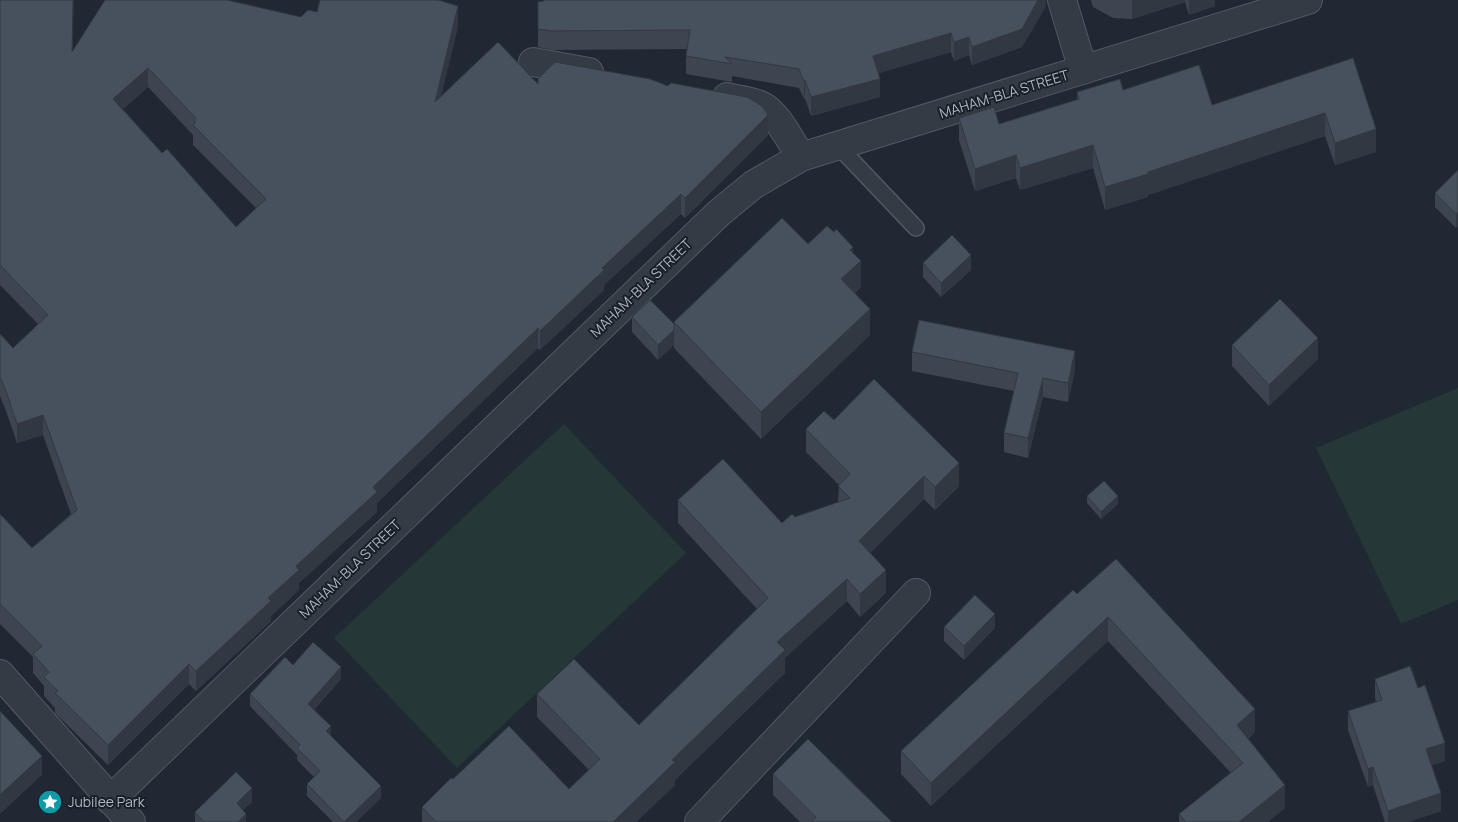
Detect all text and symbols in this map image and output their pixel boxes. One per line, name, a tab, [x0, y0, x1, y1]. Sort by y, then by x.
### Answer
street label: MAHAM-BLA STREET	[937, 65, 1071, 122]
street label: MAHAM-BLA STREET	[586, 234, 696, 341]
street label: MAHAM-BLA STREET	[295, 515, 405, 622]
place icon: Jubilee Park	[37, 789, 63, 815]
place label: Jubilee Park	[68, 792, 146, 811]

